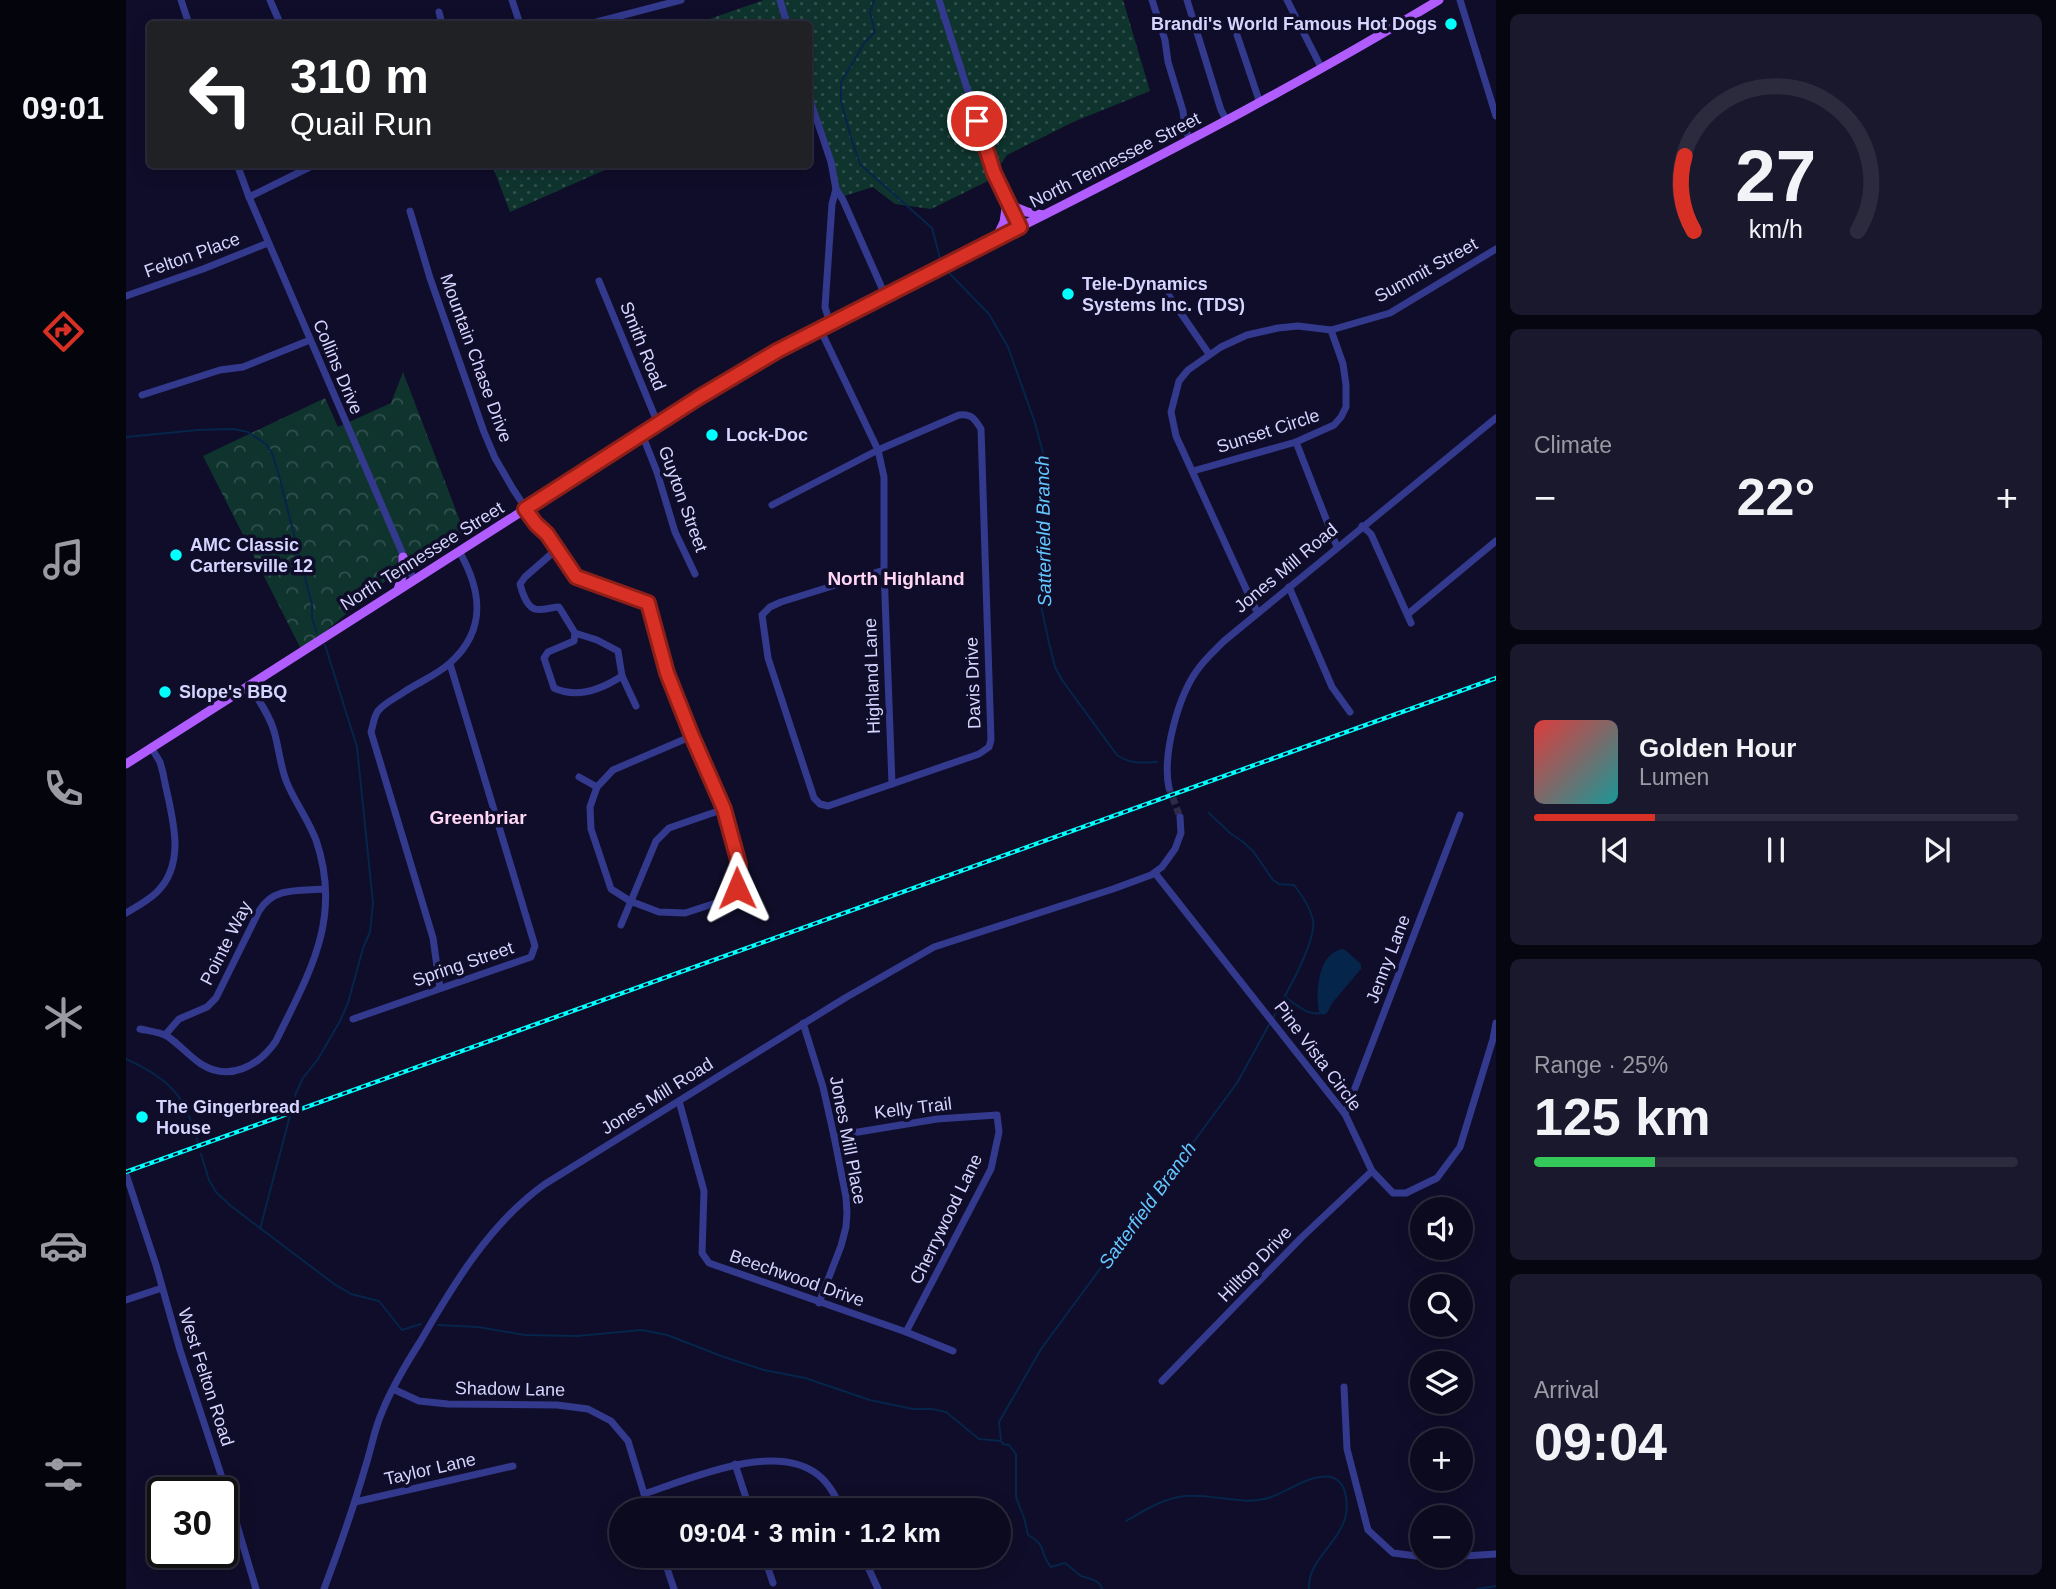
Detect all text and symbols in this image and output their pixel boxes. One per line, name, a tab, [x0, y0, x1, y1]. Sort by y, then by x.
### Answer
place label: Brandi's World Famous Hot Dogs	[1151, 14, 1437, 34]
marker: Brandi's World Famous Hot Dogs	[1443, 16, 1459, 32]
icon: left	[175, 49, 266, 140]
text: 310 m	[290, 49, 429, 103]
text: 09:01	[22, 90, 104, 126]
pin	[947, 91, 1007, 151]
icon: arrive	[958, 102, 996, 140]
text: Quail Run	[290, 106, 432, 142]
street label: North Tennessee Street	[1026, 108, 1204, 212]
text: 27	[1736, 135, 1816, 216]
text: km/h	[1749, 214, 1803, 242]
street label: Felton Place	[142, 228, 242, 282]
street label: Summit Street	[1371, 234, 1481, 306]
street label: Mountain Chase Drive	[436, 271, 516, 445]
place label: Tele-Dynamics Systems Inc. (TDS)	[1082, 274, 1245, 315]
marker: Tele-Dynamics Systems Inc. (TDS)	[1060, 286, 1076, 302]
street label: Smith Road	[616, 299, 670, 393]
icon: directions	[39, 307, 88, 356]
street label: Collins Drive	[309, 317, 367, 417]
street label: Sunset Circle	[1214, 405, 1322, 457]
place label: Lock-Doc	[726, 425, 808, 445]
marker: Lock-Doc	[704, 427, 720, 443]
text: Climate	[1534, 432, 1612, 458]
street label: Guyton Street	[655, 443, 711, 555]
water label: Satterfield Branch	[1032, 455, 1055, 607]
text: 22°	[1737, 468, 1815, 526]
text: −	[1534, 477, 1556, 519]
text: +	[1996, 477, 2018, 519]
street label: North Tennessee Street	[337, 498, 507, 614]
street label: Jones Mill Road	[1231, 519, 1341, 617]
icon: music	[39, 535, 88, 584]
place label: AMC Classic Cartersville 12	[190, 535, 313, 576]
marker: AMC Classic Cartersville 12	[168, 547, 184, 563]
district label: North Highland	[827, 568, 965, 589]
street label: Highland Lane	[860, 618, 884, 734]
street label: Davis Drive	[961, 637, 985, 729]
place label: Slope's BBQ	[179, 682, 287, 702]
marker: Slope's BBQ	[157, 684, 173, 700]
text: Golden Hour	[1639, 733, 1796, 763]
icon: phone	[39, 764, 88, 813]
text: Lumen	[1639, 764, 1709, 790]
district label: Greenbriar	[429, 807, 527, 828]
icon: previous	[1596, 831, 1634, 869]
icon: pause	[1757, 831, 1795, 869]
icon: next	[1918, 831, 1956, 869]
position arrow	[700, 851, 774, 925]
street label: Pointe Way	[196, 898, 256, 988]
street label: Jenny Lane	[1362, 912, 1414, 1006]
street label: Spring Street	[410, 937, 516, 991]
icon: climate	[39, 993, 88, 1042]
street label: Pine Vista Circle	[1270, 997, 1366, 1115]
text: Range · 25%	[1534, 1052, 1668, 1078]
street label: Jones Mill Road	[597, 1054, 717, 1138]
street label: Jones Mill Place	[826, 1074, 870, 1206]
text: 125 km	[1534, 1088, 1710, 1146]
street label: Kelly Trail	[873, 1093, 953, 1123]
place label: The Gingerbread House	[156, 1097, 300, 1138]
marker: The Gingerbread House	[134, 1109, 150, 1125]
water label: Satterfield Branch	[1095, 1138, 1200, 1273]
street label: Cherrywood Lane	[906, 1151, 986, 1287]
map controls	[1410, 1197, 1473, 1568]
button: sound	[1410, 1197, 1473, 1260]
icon: car	[39, 1221, 88, 1270]
street label: Hilltop Drive	[1214, 1222, 1296, 1306]
street label: Beechwood Drive	[727, 1246, 867, 1310]
button: search	[1410, 1274, 1473, 1337]
street label: West Felton Road	[174, 1306, 238, 1448]
button: layers	[1410, 1351, 1473, 1414]
text: Arrival	[1534, 1377, 1599, 1403]
street label: Shadow Lane	[455, 1378, 565, 1400]
text: 09:04	[1534, 1413, 1667, 1471]
button: +	[1410, 1428, 1473, 1491]
street label: Taylor Lane	[382, 1449, 478, 1489]
icon: filters	[39, 1450, 88, 1499]
speed limit sign: 30	[147, 1477, 238, 1568]
button: −	[1410, 1505, 1473, 1568]
text: 09:04 · 3 min · 1.2 km	[679, 1518, 941, 1548]

